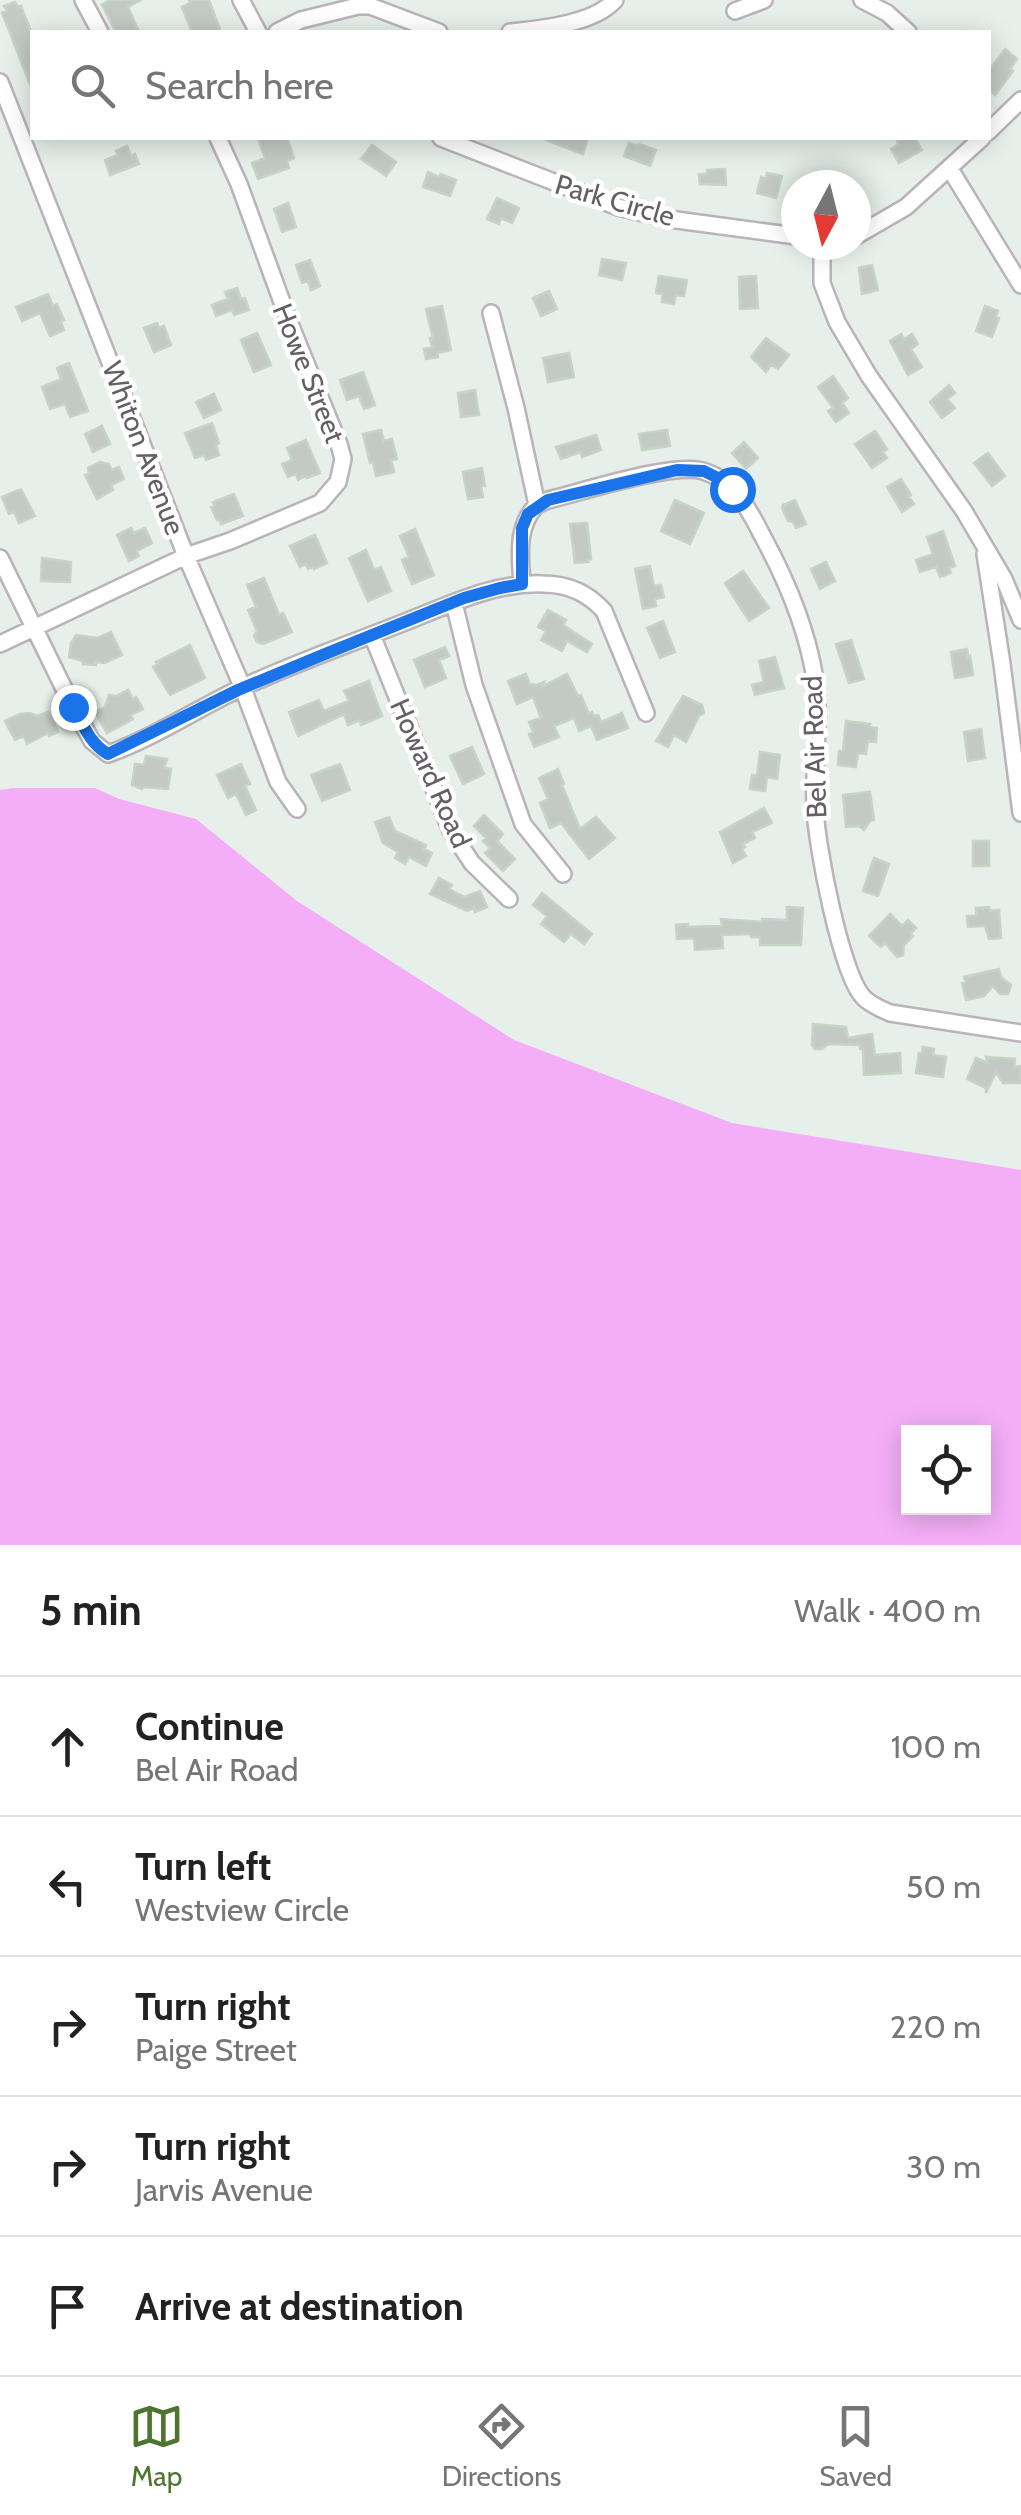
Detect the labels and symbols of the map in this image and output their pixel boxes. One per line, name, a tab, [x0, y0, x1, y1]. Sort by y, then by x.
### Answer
street label: Park Circle	[551, 167, 679, 233]
north arrow	[781, 170, 871, 260]
street label: Howe Street	[266, 298, 352, 448]
street label: Whiton Avenue	[95, 356, 193, 540]
route start	[710, 467, 756, 513]
street label: Bel Air Road	[795, 675, 833, 819]
route end	[51, 685, 97, 731]
street label: Howard Road	[383, 693, 479, 853]

